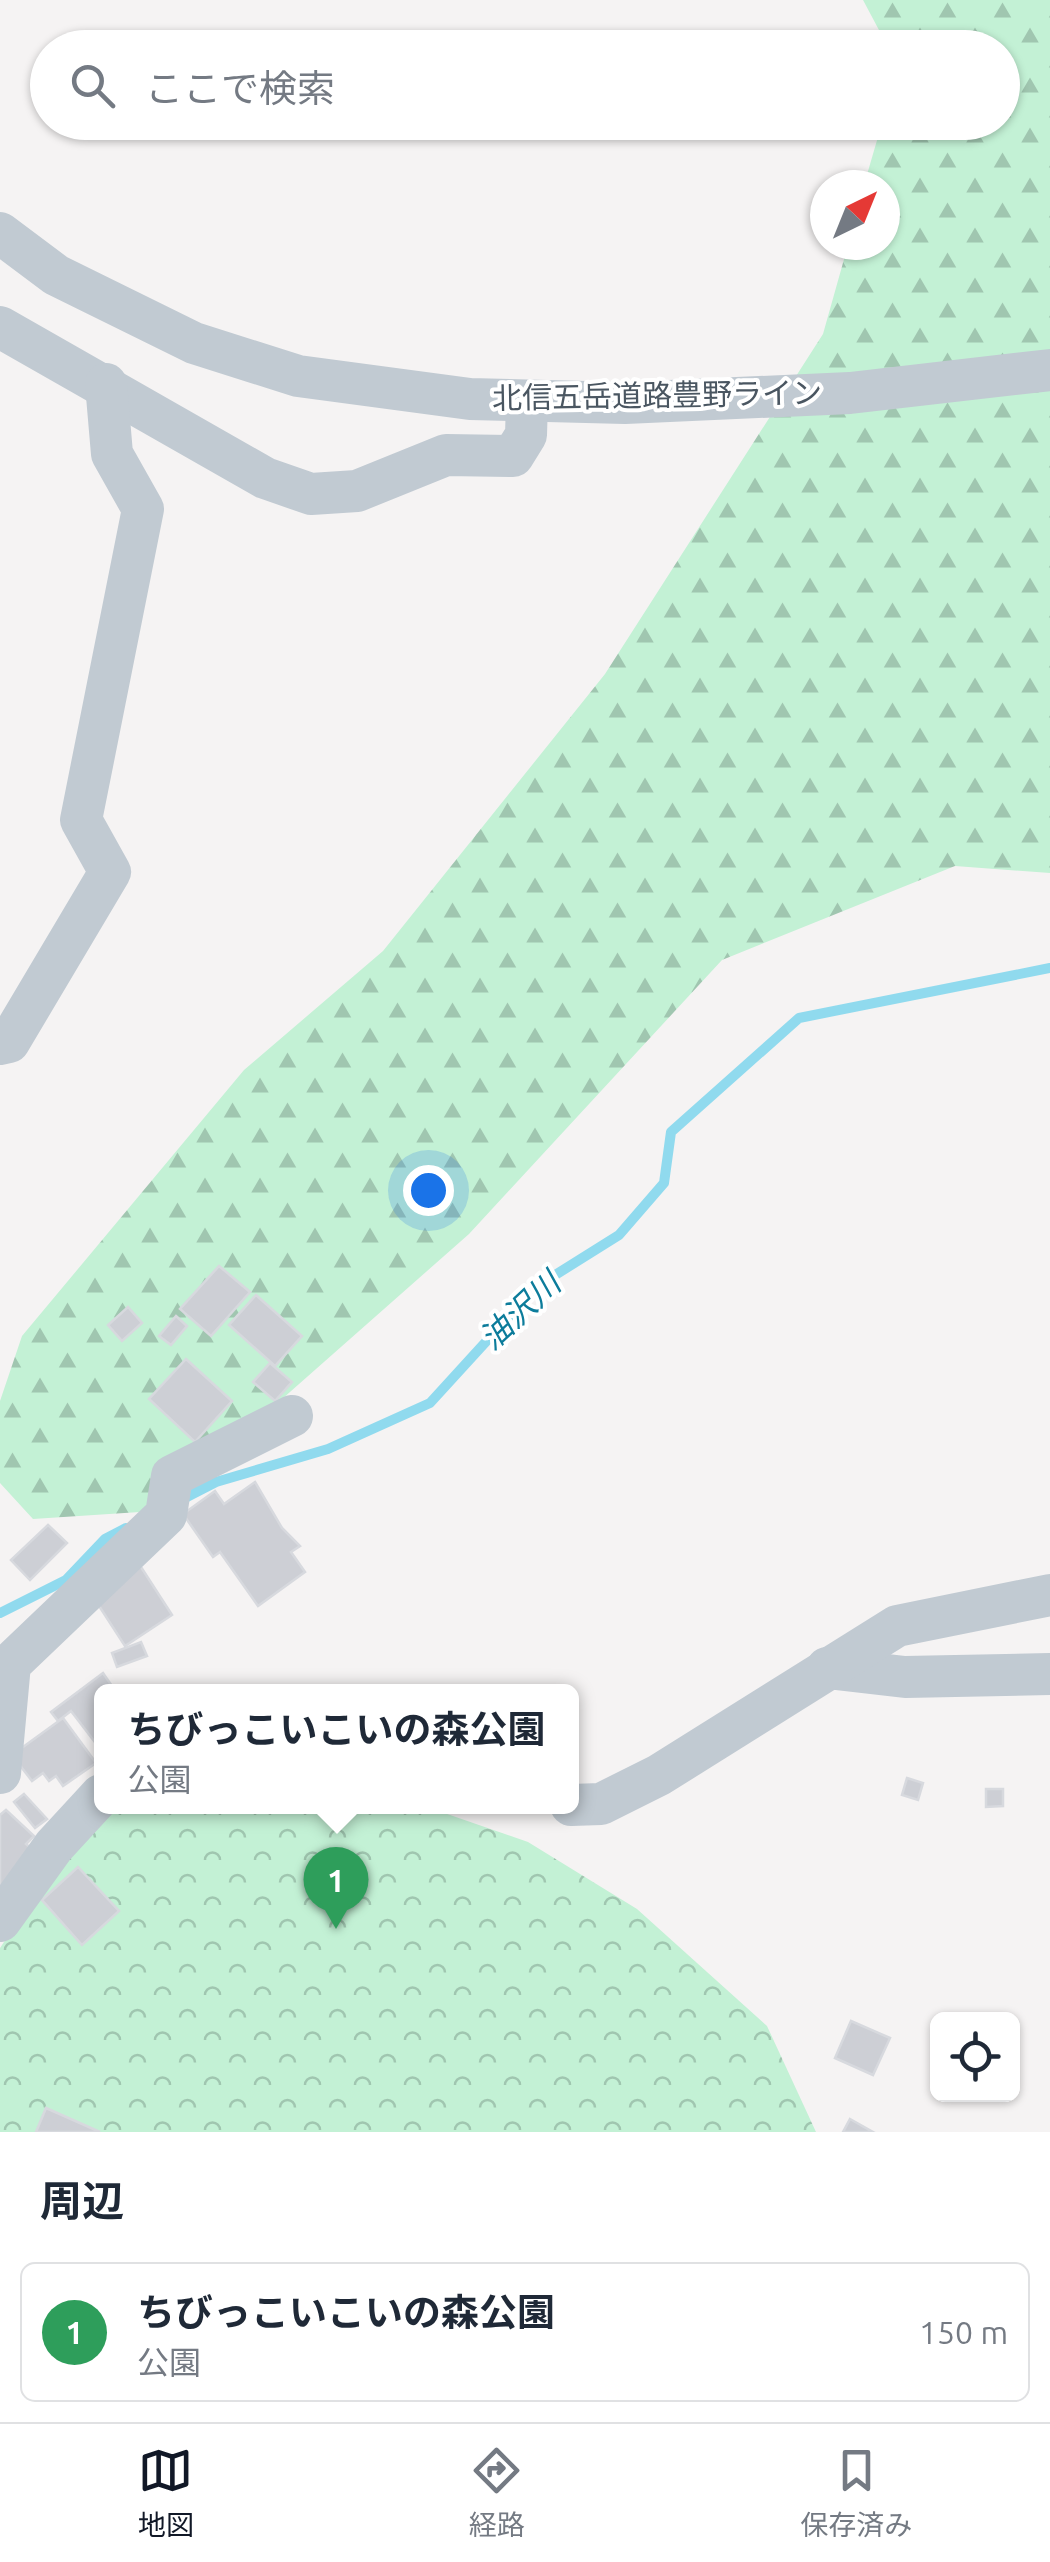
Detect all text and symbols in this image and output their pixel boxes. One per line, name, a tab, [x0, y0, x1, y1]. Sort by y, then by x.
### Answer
search box	[30, 30, 1020, 140]
icon: search	[65, 58, 120, 113]
text: ここで検索	[145, 67, 335, 109]
north arrow	[810, 170, 900, 260]
street label: 北信五岳道路豊野ライン	[492, 375, 822, 415]
your location	[403, 1165, 454, 1216]
water label: 油沢川	[472, 1262, 569, 1356]
popup	[94, 1684, 579, 1814]
text: ちびっこいこいの森公園	[127, 1708, 546, 1750]
text: 公園	[127, 1761, 192, 1797]
pin: 1	[304, 1846, 368, 1929]
map controls	[930, 2012, 1020, 2102]
button: locate	[930, 2012, 1020, 2102]
text: 周辺	[40, 2177, 124, 2224]
text: ちびっこいこいの森公園	[137, 2291, 555, 2333]
text: 1	[65, 2314, 84, 2350]
text: 150 m	[919, 2314, 1008, 2350]
text: 公園	[137, 2344, 201, 2380]
tab: 地図	[138, 2443, 194, 2543]
tab: 経路	[469, 2443, 525, 2543]
tab: 保存済み	[800, 2443, 912, 2543]

